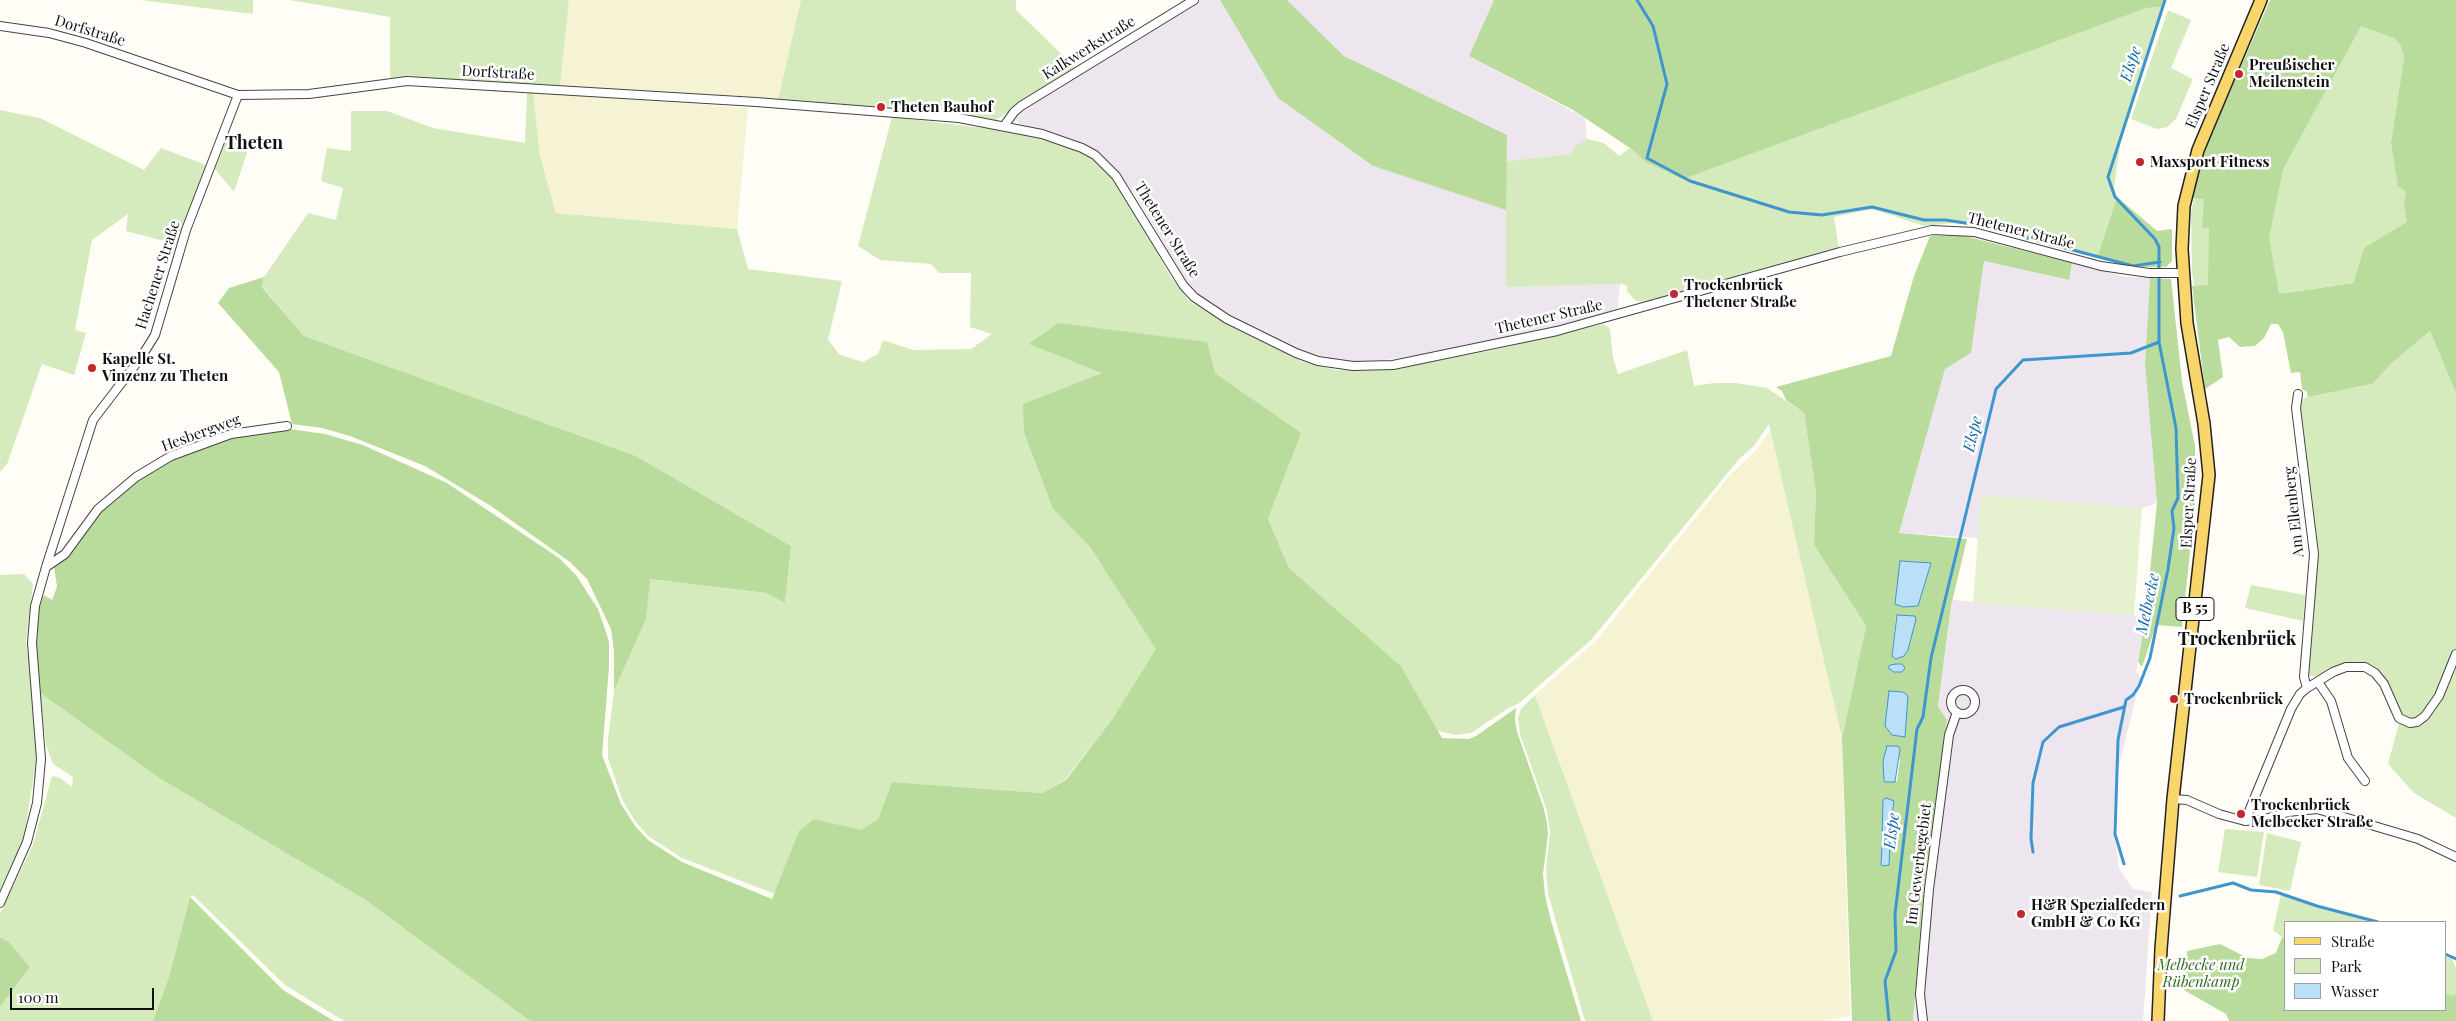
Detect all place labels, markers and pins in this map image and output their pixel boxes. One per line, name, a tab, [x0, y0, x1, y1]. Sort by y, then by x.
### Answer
place label: Preußischer Meilenstein	[2249, 56, 2335, 91]
marker: Preußischer Meilenstein	[2233, 68, 2245, 80]
place label: Theten Bauhof	[891, 98, 993, 116]
marker: Theten Bauhof	[875, 101, 887, 113]
place label: Maxsport Fitness	[2150, 153, 2269, 171]
marker: Maxsport Fitness	[2134, 156, 2146, 168]
place label: Trockenbrück Thetener Straße	[1684, 276, 1797, 311]
marker: Trockenbrück Thetener Straße	[1668, 288, 1680, 300]
place label: Kapelle St. Vinzenz zu Theten	[102, 350, 228, 385]
marker: Kapelle St. Vinzenz zu Theten	[86, 362, 98, 374]
place label: Trockenbrück	[2184, 690, 2283, 708]
marker: Trockenbrück	[2168, 693, 2180, 705]
place label: Trockenbrück Melbecker Straße	[2251, 796, 2373, 831]
marker: Trockenbrück Melbecker Straße	[2235, 808, 2247, 820]
place label: H&R Spezialfedern GmbH & Co KG	[2031, 896, 2165, 931]
marker: H&R Spezialfedern GmbH & Co KG	[2015, 908, 2027, 920]

